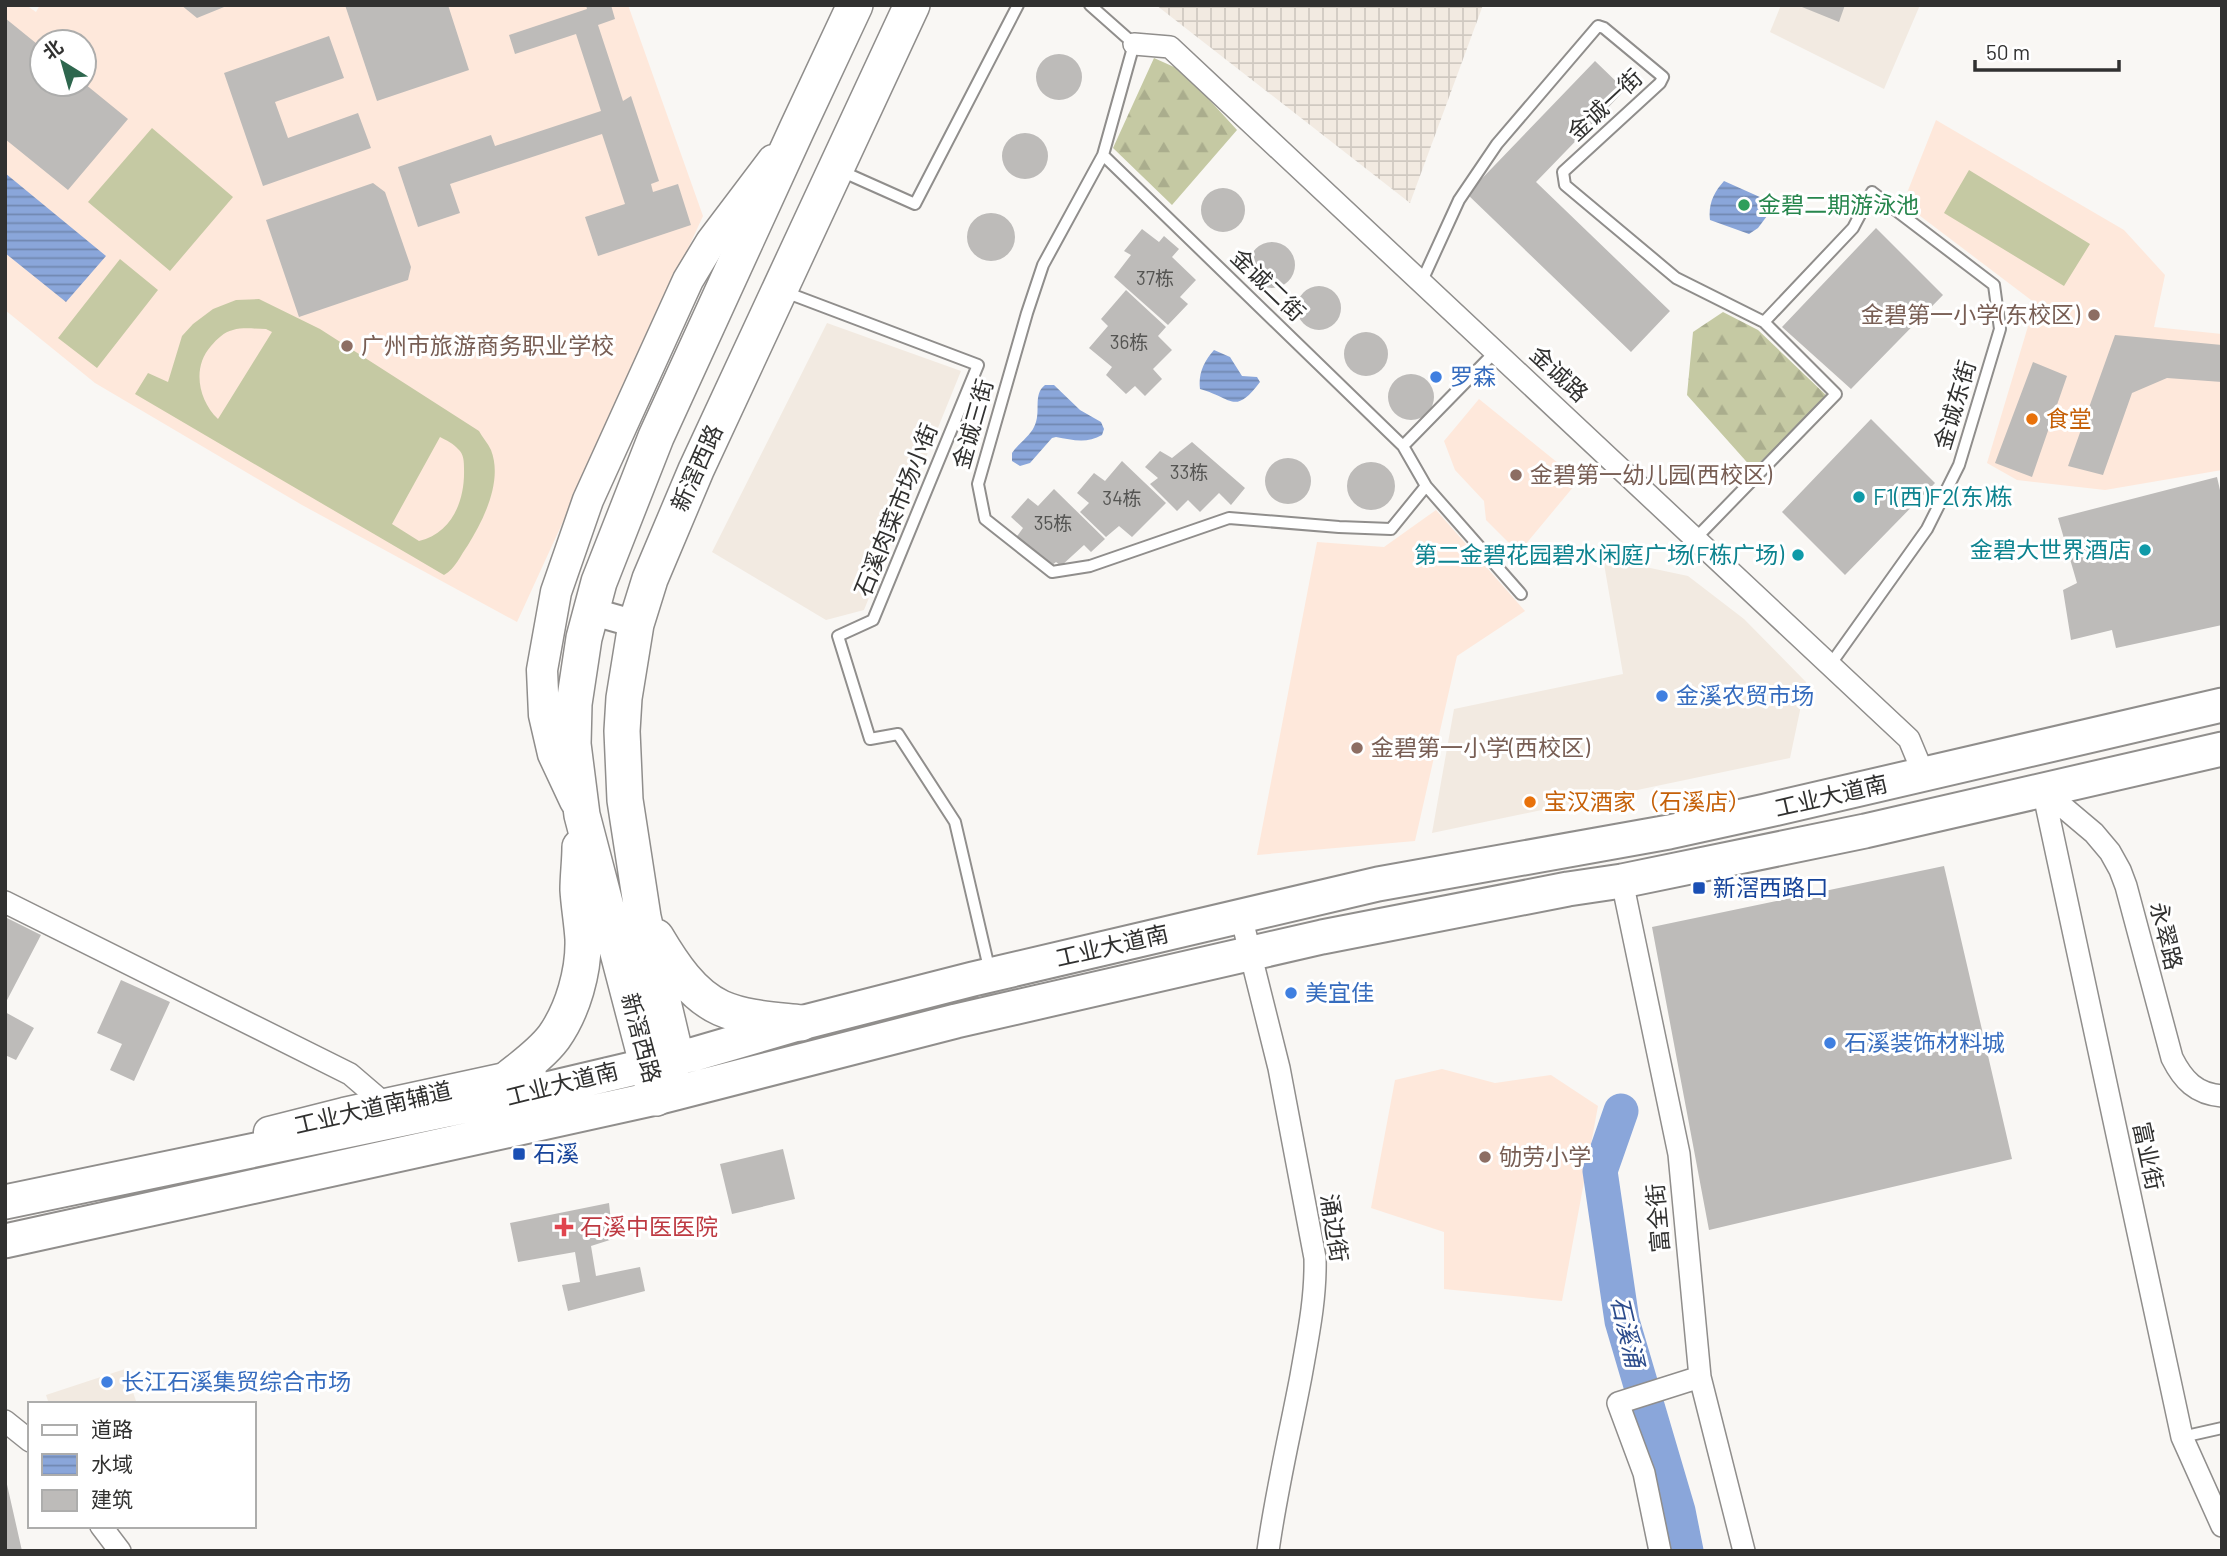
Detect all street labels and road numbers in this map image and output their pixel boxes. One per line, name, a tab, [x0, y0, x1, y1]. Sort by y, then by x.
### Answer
street label: 金诚一街	[1561, 63, 1648, 146]
street label: 金诚二街	[1226, 242, 1312, 326]
street label: 金诚路	[1525, 340, 1594, 407]
street label: 金诚东街	[1927, 357, 1981, 453]
street label: 金诚三街	[946, 376, 998, 472]
street label: 石溪肉菜市场小街	[848, 419, 943, 600]
street label: 新滘西路	[665, 420, 728, 515]
street label: 工业大道南	[1772, 768, 1890, 822]
street label: 永翠路	[2145, 899, 2189, 973]
street label: 工业大道南	[1053, 918, 1171, 972]
street label: 新滘西路	[617, 990, 667, 1086]
street label: 工业大道南	[503, 1056, 621, 1111]
street label: 工业大道南辅道	[291, 1075, 454, 1139]
street label: 富业街	[2128, 1119, 2170, 1192]
street label: 富全街	[1640, 1182, 1674, 1254]
street label: 涌边街	[1316, 1192, 1354, 1264]

